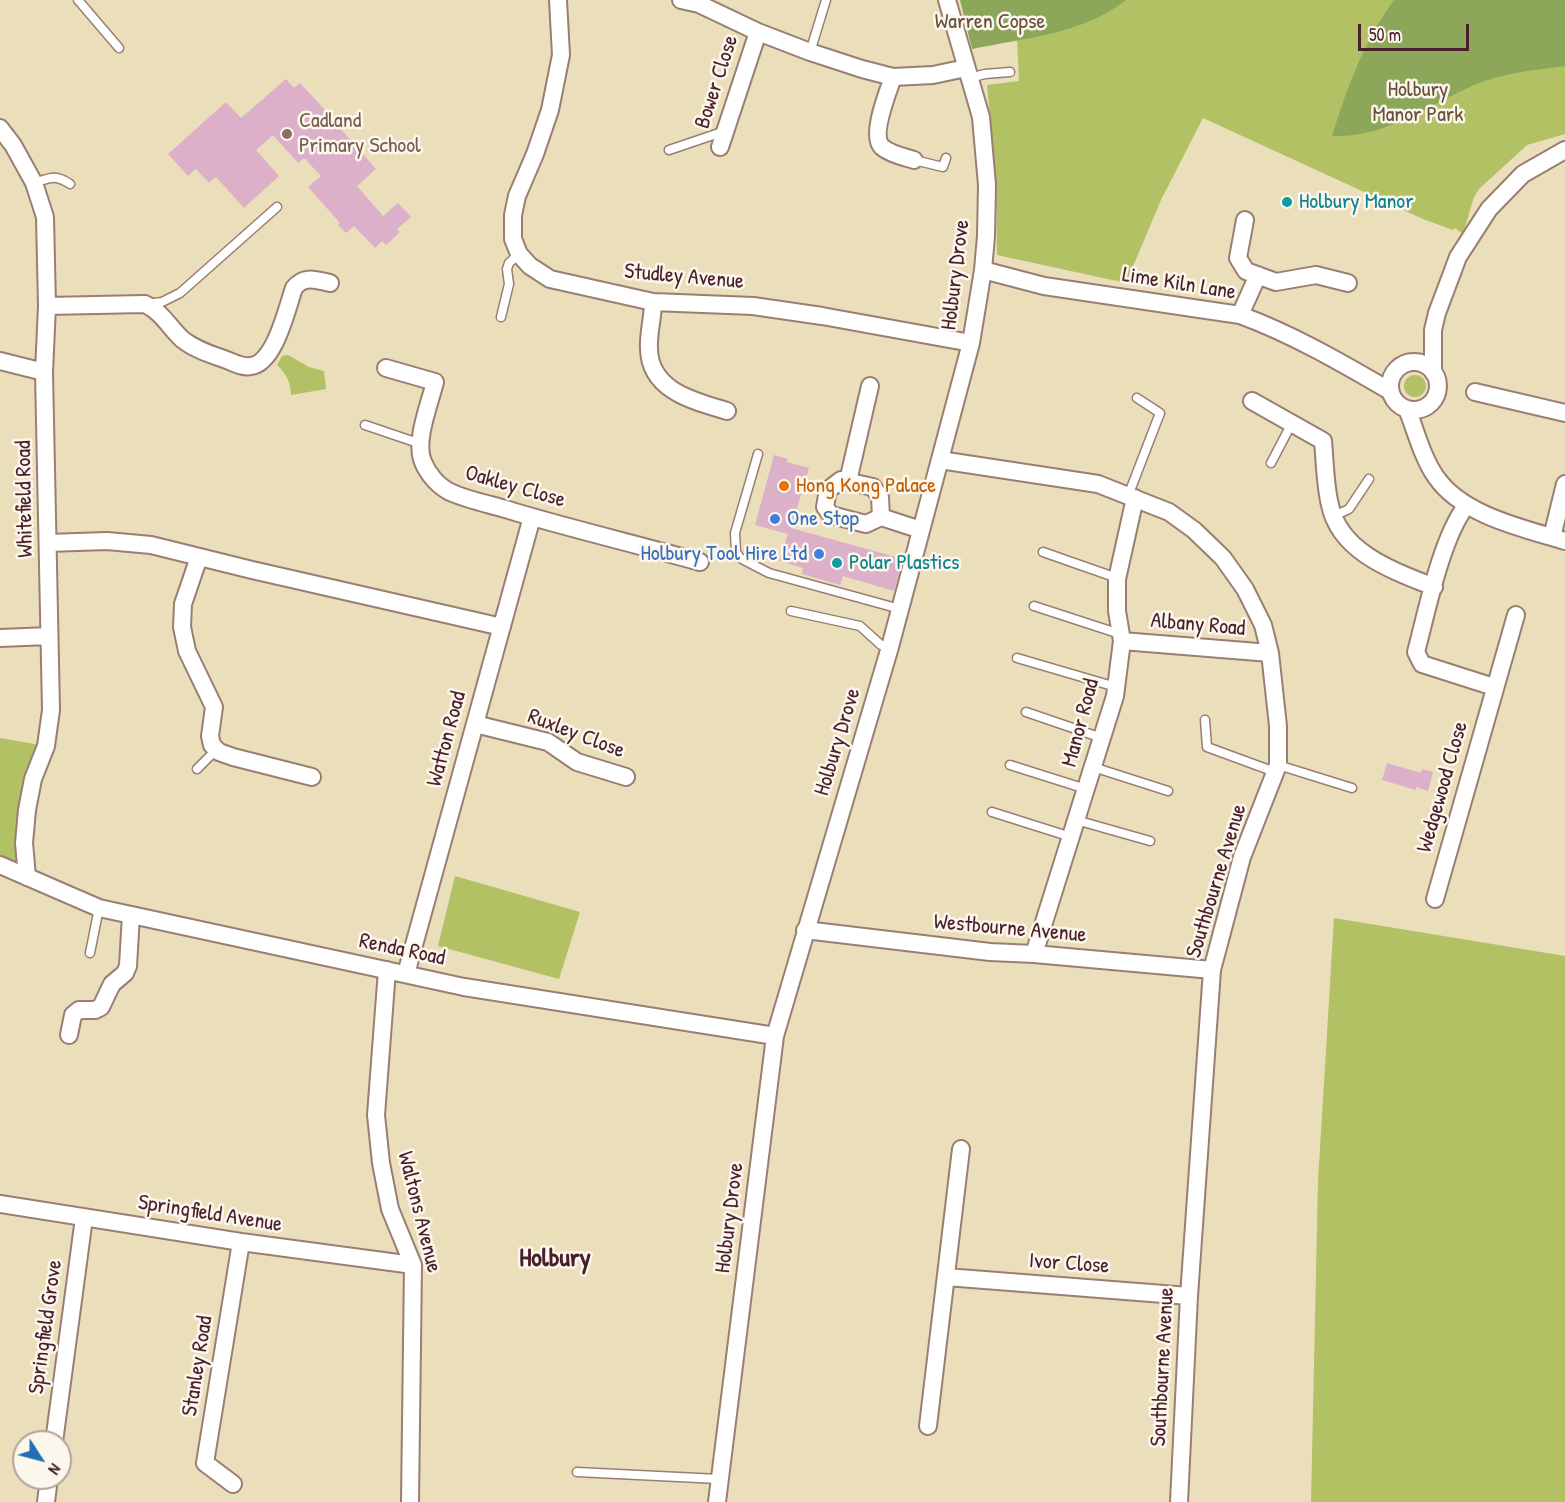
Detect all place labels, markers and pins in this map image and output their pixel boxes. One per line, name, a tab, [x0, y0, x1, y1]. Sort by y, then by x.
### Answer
place label: Cadland Primary School	[299, 108, 421, 160]
marker: Cadland Primary School	[280, 127, 294, 141]
place label: Holbury Manor	[1299, 189, 1414, 215]
marker: Holbury Manor	[1280, 195, 1294, 209]
place label: Hong Kong Palace	[796, 473, 936, 499]
marker: Hong Kong Palace	[777, 479, 791, 493]
place label: One Stop	[787, 506, 859, 532]
marker: One Stop	[768, 512, 782, 526]
place label: Holbury Tool Hire Ltd	[641, 541, 807, 567]
marker: Holbury Tool Hire Ltd	[812, 547, 826, 561]
place label: Polar Plastics	[849, 550, 959, 576]
marker: Polar Plastics	[830, 556, 844, 570]

